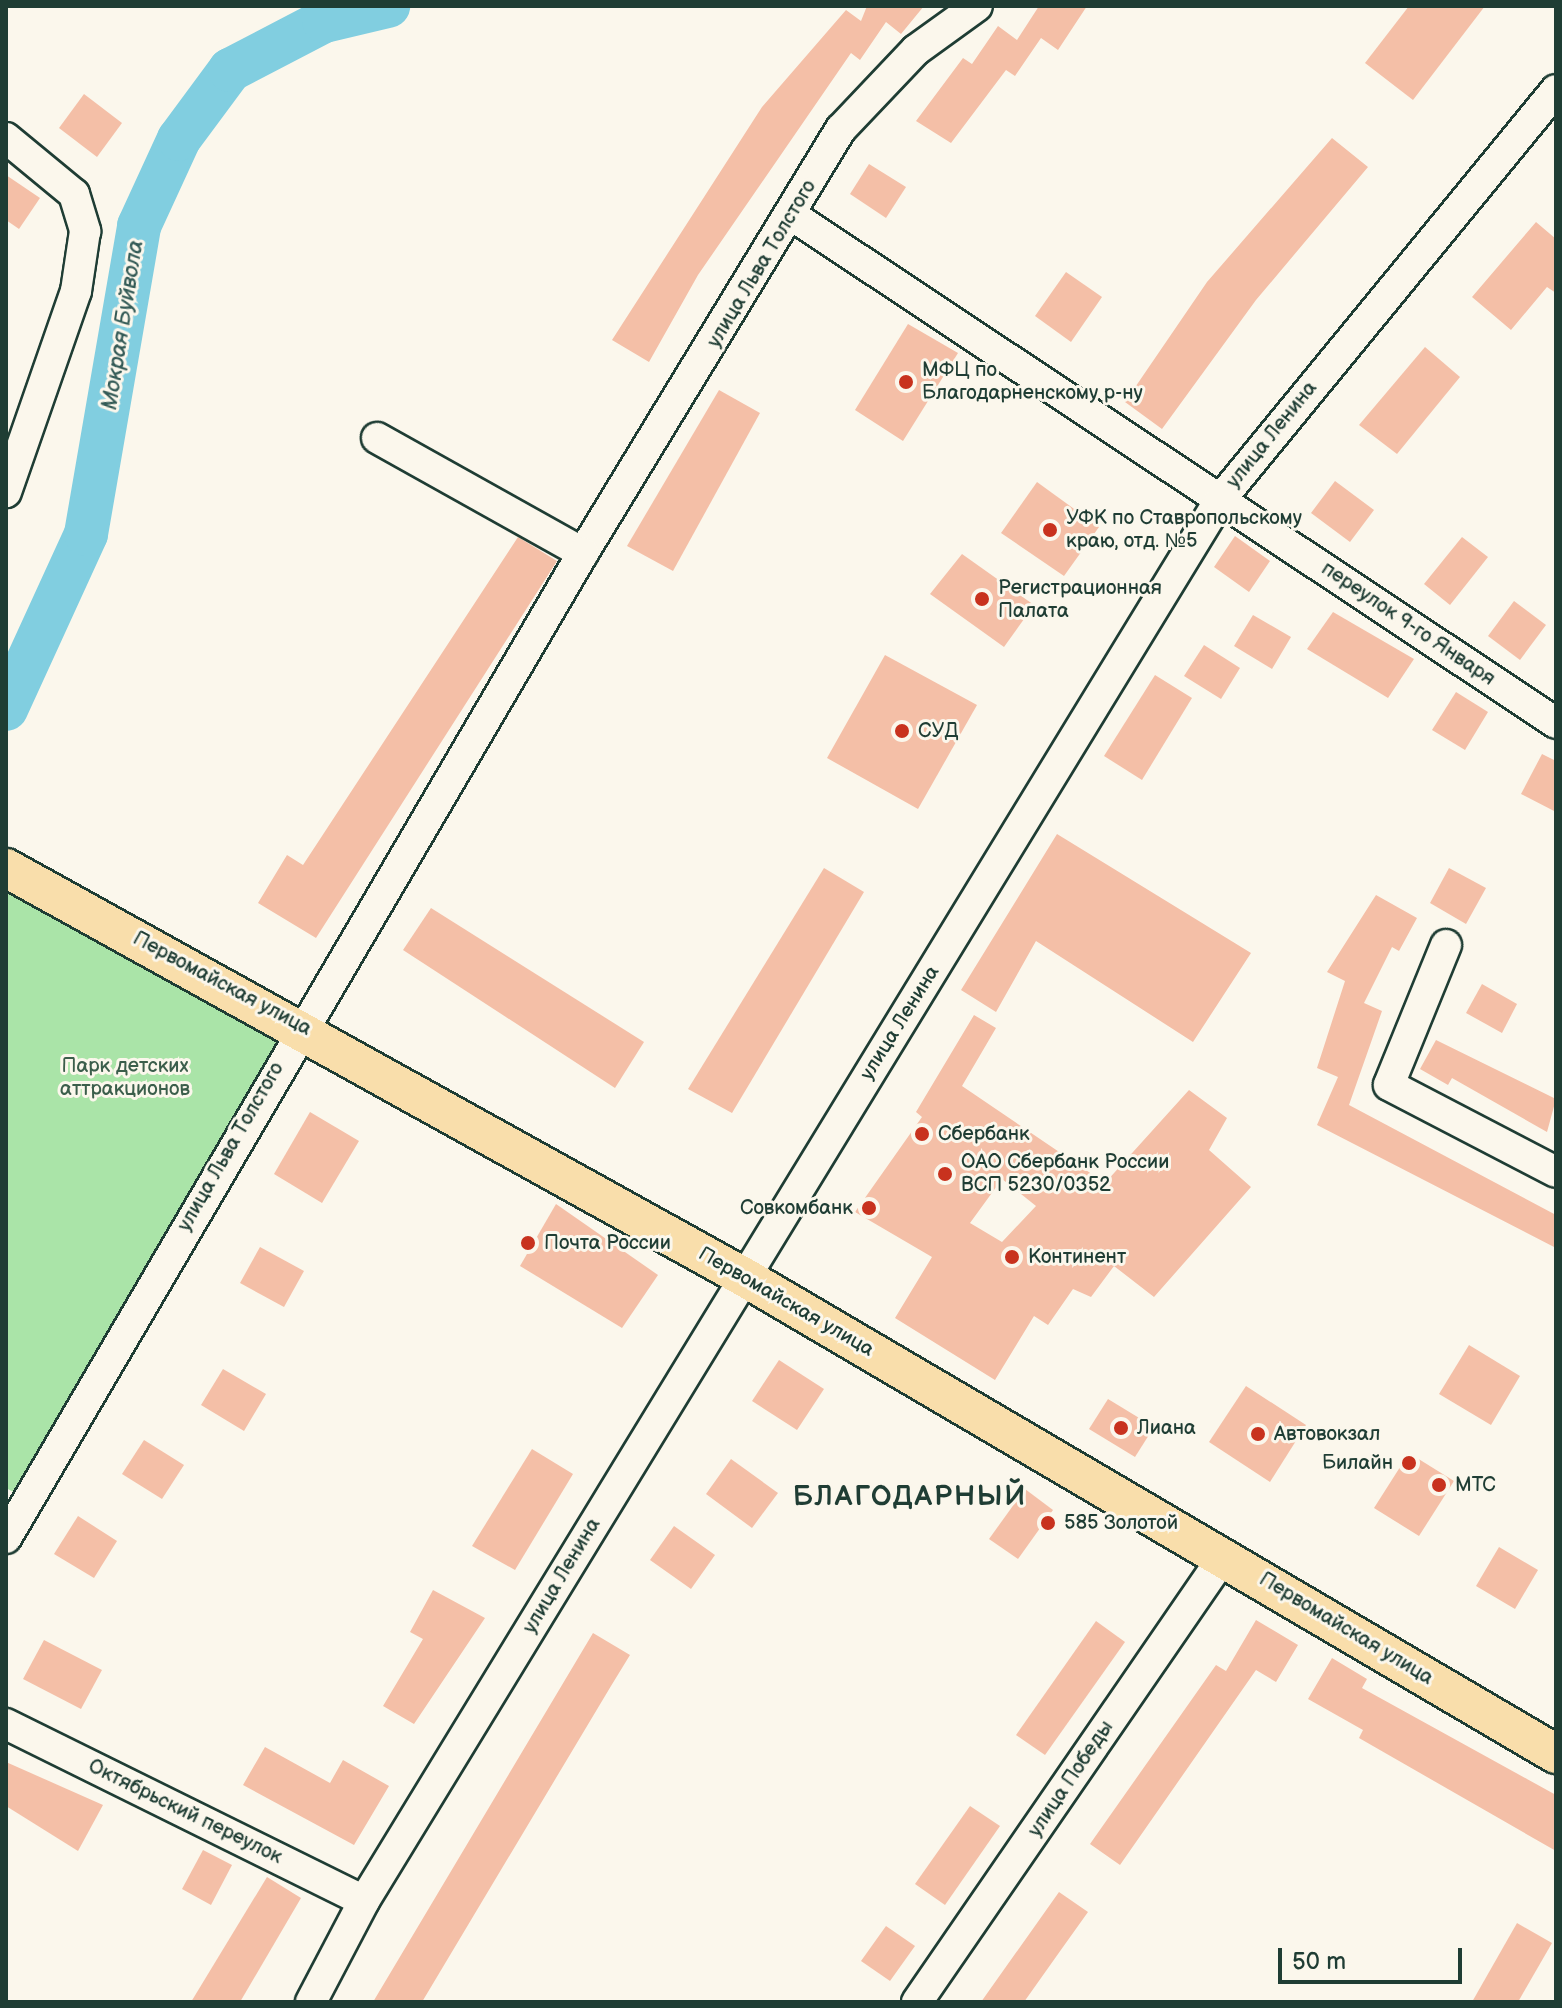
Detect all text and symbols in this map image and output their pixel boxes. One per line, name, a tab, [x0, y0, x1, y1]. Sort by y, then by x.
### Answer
street label: улица Льва Толстого	[702, 176, 822, 352]
water label: Мокрая Буйвола	[97, 238, 149, 412]
place label: МФЦ по Благодарненскому р-ну	[922, 358, 1143, 405]
marker: МФЦ по Благодарненскому р-ну	[897, 373, 915, 391]
street label: улица Ленина	[1222, 377, 1322, 493]
place label: УФК по Ставропольскому краю, отд. №5	[1066, 506, 1302, 553]
marker: УФК по Ставропольскому краю, отд. №5	[1041, 521, 1059, 539]
street label: переулок 9-го Января	[1317, 557, 1499, 691]
place label: Регистрационная Палата	[998, 576, 1162, 623]
marker: Регистрационная Палата	[973, 590, 991, 608]
place label: СУД	[918, 719, 959, 743]
marker: СУД	[893, 722, 911, 740]
street label: Первомайская улица	[129, 927, 315, 1041]
street label: улица Ленина	[855, 961, 945, 1085]
park label: Парк детских аттракционов	[60, 1054, 190, 1101]
street label: улица Льва Толстого	[173, 1058, 289, 1236]
place label: Сбербанк	[938, 1122, 1030, 1146]
marker: Сбербанк	[913, 1125, 931, 1143]
place label: ОАО Сбербанк России ВСП 5230/0352	[961, 1150, 1169, 1197]
marker: ОАО Сбербанк России ВСП 5230/0352	[936, 1165, 954, 1183]
place label: Совкомбанк	[740, 1196, 853, 1220]
marker: Совкомбанк	[860, 1199, 878, 1217]
place label: Почта России	[544, 1231, 671, 1255]
marker: Почта России	[519, 1234, 537, 1252]
street label: Первомайская улица	[694, 1242, 878, 1362]
place label: Континент	[1028, 1245, 1126, 1269]
marker: Континент	[1003, 1248, 1021, 1266]
place label: Лиана	[1137, 1416, 1196, 1440]
marker: Лиана	[1112, 1419, 1130, 1437]
place label: Автовокзал	[1274, 1422, 1380, 1446]
marker: Автовокзал	[1249, 1425, 1267, 1443]
place label: Билайн	[1322, 1451, 1393, 1475]
marker: Билайн	[1400, 1454, 1418, 1472]
place label: МТС	[1455, 1473, 1496, 1497]
marker: МТС	[1430, 1476, 1448, 1494]
district label: БЛАГОДАРНЫЙ	[793, 1480, 1027, 1514]
place label: 585 Золотой	[1064, 1511, 1178, 1535]
street label: улица Ленина	[518, 1514, 606, 1638]
marker: 585 Золотой	[1039, 1514, 1057, 1532]
street label: Первомайская улица	[1255, 1568, 1437, 1690]
street label: улица Победы	[1023, 1716, 1119, 1842]
street label: Октябрьский переулок	[84, 1755, 286, 1869]
scale bar	[1282, 1932, 1466, 1982]
text: 50 m	[1292, 1947, 1346, 1976]

